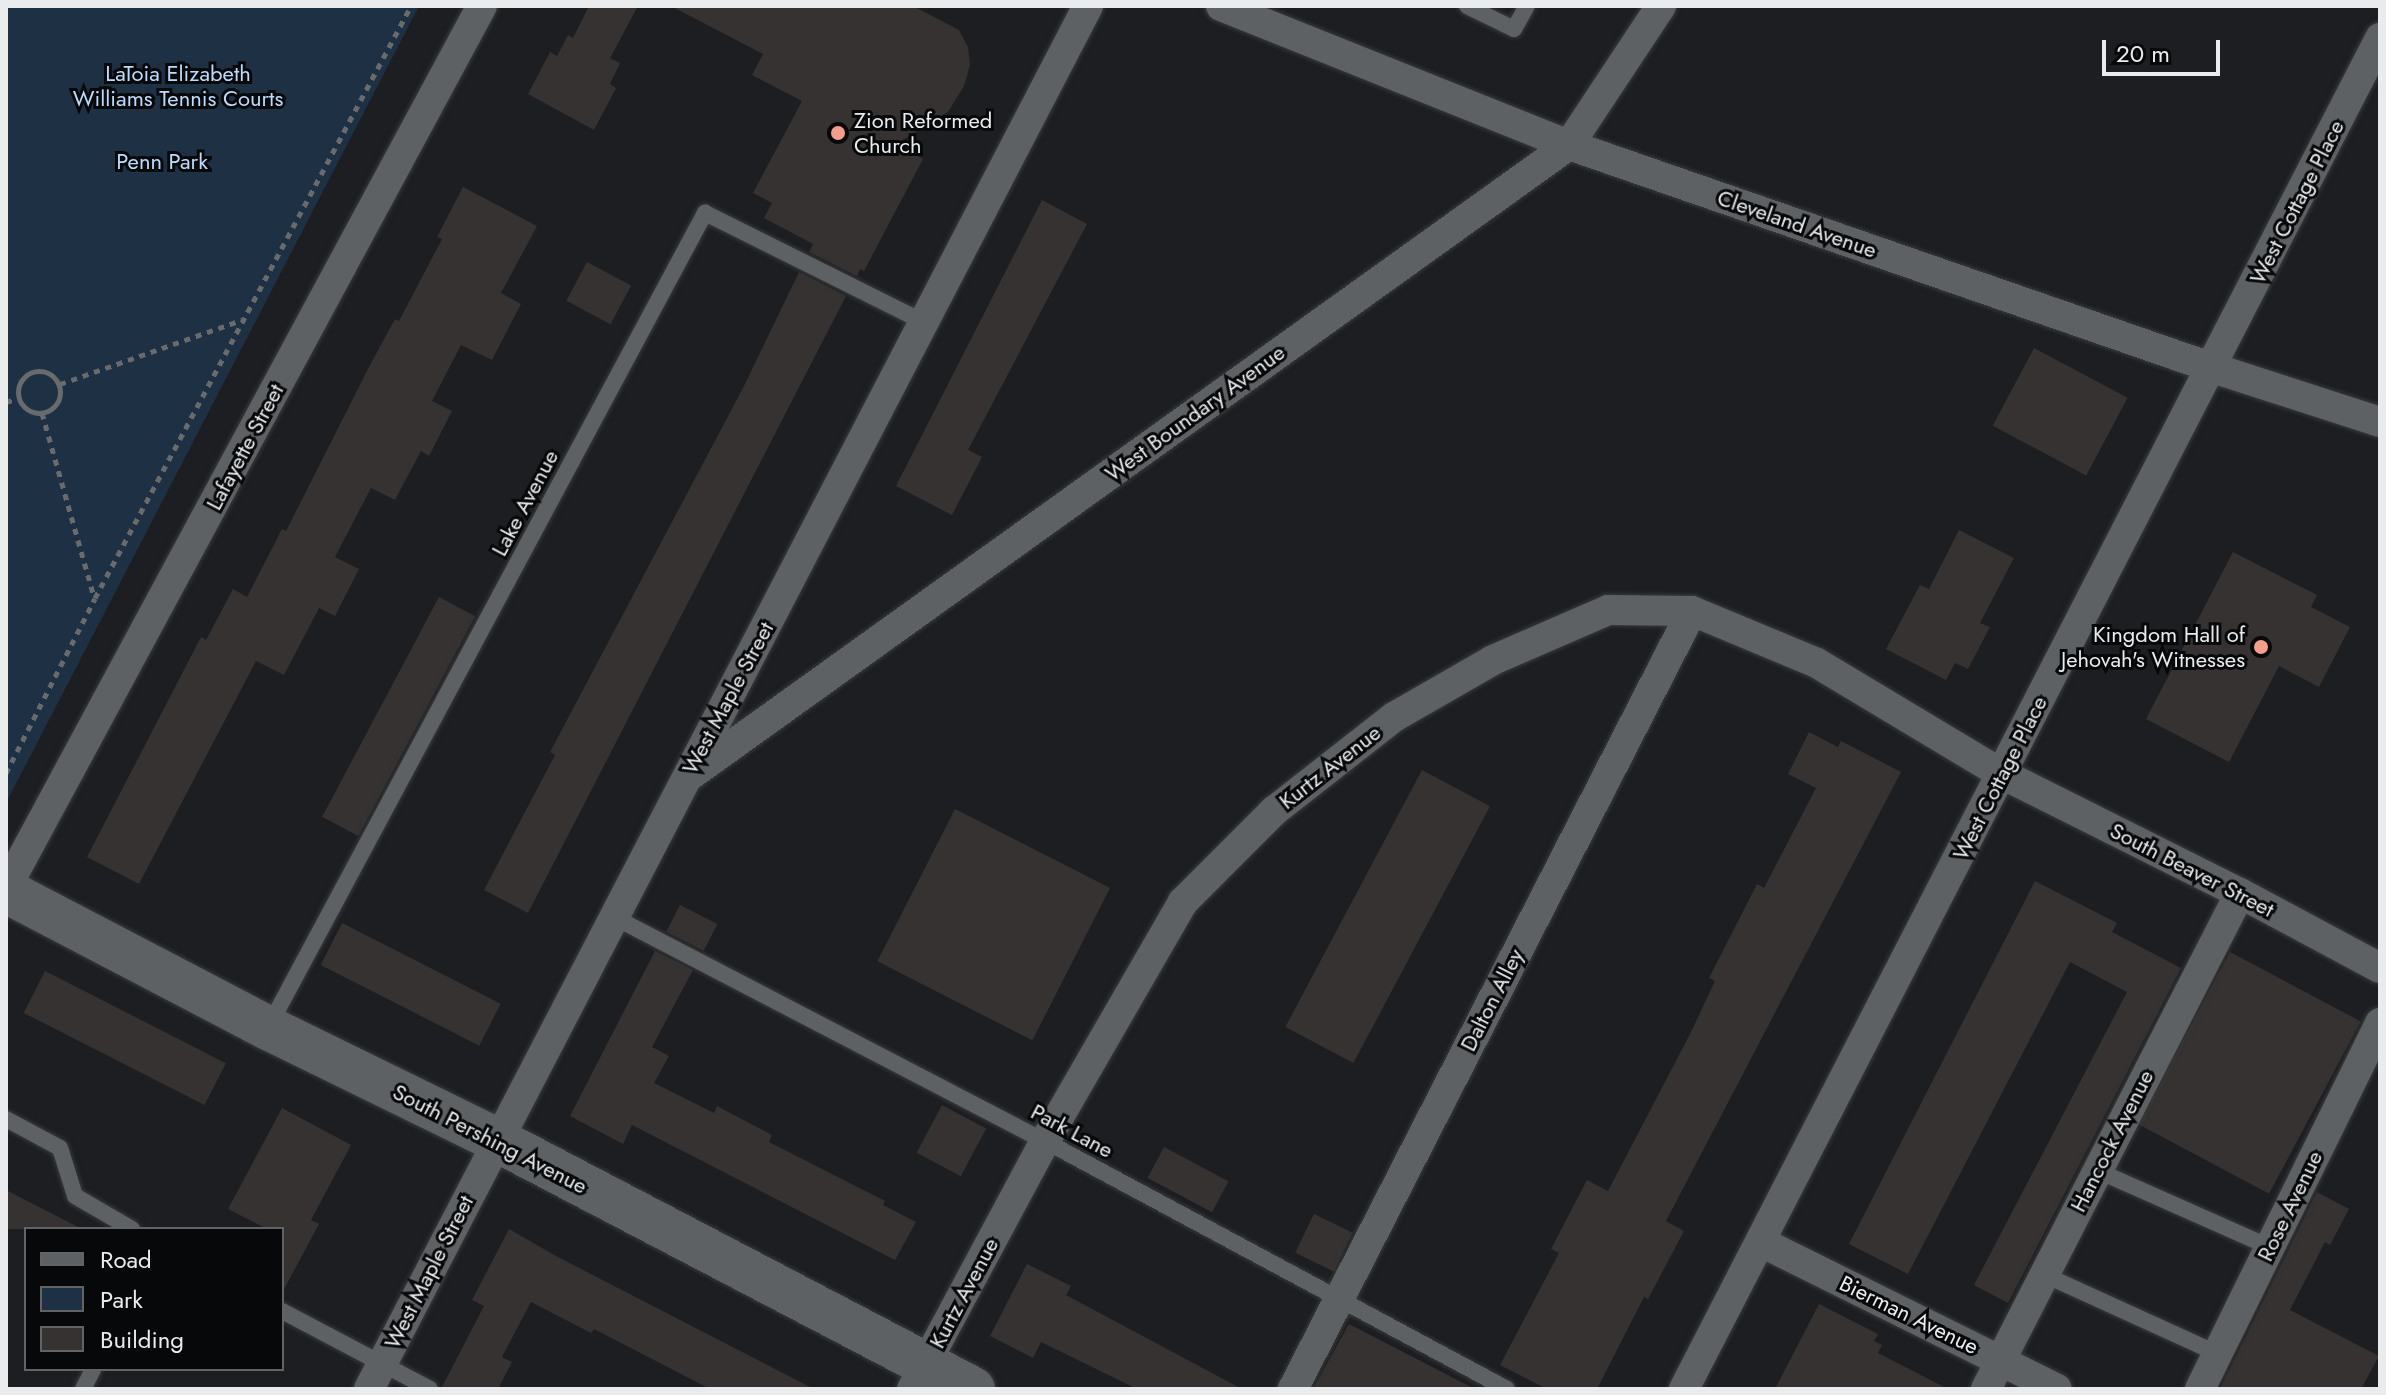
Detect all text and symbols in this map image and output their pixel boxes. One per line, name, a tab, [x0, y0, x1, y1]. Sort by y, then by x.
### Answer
scale bar	[2106, 24, 2224, 74]
text: 20 m	[2116, 36, 2170, 71]
park label: LaToia Elizabeth Williams Tennis Courts	[73, 60, 283, 112]
place label: Zion Reformed Church	[854, 107, 992, 158]
street label: West Cottage Place	[2244, 116, 2350, 288]
marker: Zion Reformed Church	[829, 124, 847, 142]
park label: Penn Park	[116, 149, 208, 175]
street label: Cleveland Avenue	[1714, 184, 1880, 264]
street label: West Boundary Avenue	[1100, 339, 1290, 487]
street label: Lafayette Street	[201, 379, 289, 515]
street label: Lake Avenue	[486, 445, 564, 561]
street label: West Maple Street	[677, 617, 779, 779]
place label: Kingdom Hall of Jehovah's Witnesses	[2061, 621, 2245, 672]
marker: Kingdom Hall of Jehovah's Witnesses	[2252, 638, 2270, 656]
street label: West Cottage Place	[1947, 692, 2053, 864]
street label: Kurtz Avenue	[1274, 719, 1386, 815]
street label: South Beaver Street	[2106, 817, 2278, 923]
street label: Dalton Alley	[1455, 944, 1529, 1056]
street label: Hancock Avenue	[2065, 1066, 2159, 1216]
street label: South Pershing Avenue	[388, 1079, 592, 1199]
street label: Park Lane	[1026, 1098, 1118, 1164]
street label: Rose Avenue	[2252, 1146, 2328, 1266]
street label: West Maple Street	[379, 1191, 479, 1353]
legend	[24, 1227, 284, 1371]
street label: Kurtz Avenue	[924, 1233, 1004, 1353]
text: Road	[100, 1242, 152, 1277]
street label: Bierman Avenue	[1835, 1270, 1983, 1360]
text: Park	[100, 1282, 143, 1317]
text: Building	[100, 1322, 184, 1357]

